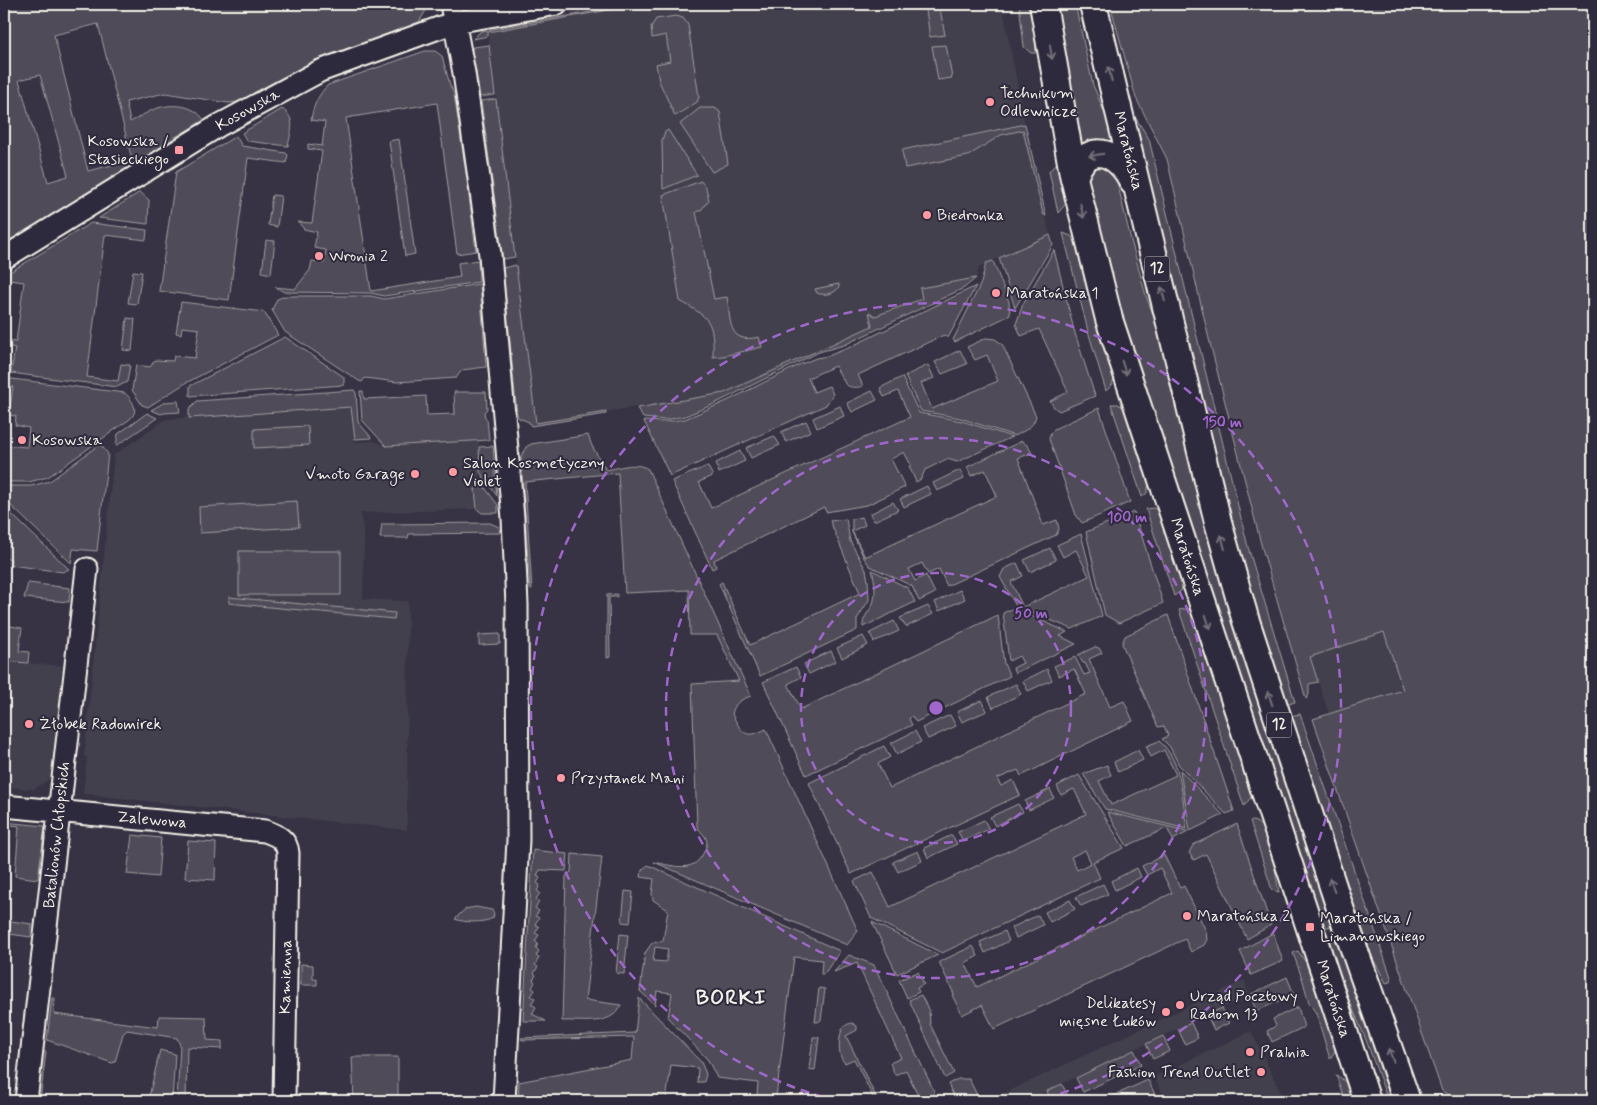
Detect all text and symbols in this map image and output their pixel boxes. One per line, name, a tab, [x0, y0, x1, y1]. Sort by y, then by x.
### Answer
one-way arrow	[1047, 44, 1057, 60]
one-way arrow	[1104, 67, 1114, 83]
place label: Technikum Odlewnicze	[1000, 83, 1078, 122]
street label: Kosowska	[212, 84, 284, 136]
marker: Technikum Odlewnicze	[984, 96, 996, 108]
street label: Maratońska	[1108, 109, 1148, 193]
place label: Kosowska / Stasieckiego	[88, 131, 169, 171]
marker: Kosowska / Stasieckiego	[173, 144, 185, 156]
one-way arrow	[1089, 150, 1105, 160]
one-way arrow	[1078, 203, 1087, 219]
place label: Biedronka	[937, 205, 1004, 226]
marker: Biedronka	[921, 209, 933, 221]
place label: Wronia 2	[329, 246, 388, 267]
marker: Wronia 2	[313, 250, 325, 262]
road number: 12	[1144, 256, 1170, 282]
place label: Maratońska 1	[1006, 283, 1098, 304]
one-way arrow	[1158, 286, 1167, 302]
marker: Maratońska 1	[990, 287, 1002, 299]
one-way arrow	[1120, 360, 1130, 376]
text: 150 m	[1202, 413, 1242, 433]
place label: Kosowska	[32, 430, 102, 451]
marker: Kosowska	[16, 434, 28, 446]
place label: Salon Kosmetyczny Violet	[463, 453, 604, 492]
place label: Vmoto Garage	[306, 464, 405, 486]
marker: Salon Kosmetyczny Violet	[447, 466, 459, 478]
marker: Vmoto Garage	[409, 468, 421, 480]
text: 100 m	[1107, 508, 1147, 528]
street label: Maratońska	[1165, 515, 1209, 599]
one-way arrow	[1218, 535, 1227, 551]
text: 50 m	[1014, 604, 1048, 624]
one-way arrow	[1204, 614, 1213, 630]
one-way arrow	[1265, 690, 1274, 706]
centre of rings	[927, 699, 945, 717]
road number: 12	[1266, 712, 1292, 738]
place label: Żłobek Radomirek	[39, 714, 162, 735]
marker: Żłobek Radomirek	[23, 718, 35, 730]
street label: Batalionów Chłopskich	[39, 761, 75, 909]
place label: Przystanek Mani	[571, 768, 685, 789]
marker: Przystanek Mani	[555, 772, 567, 784]
street label: Zalewowa	[116, 806, 188, 834]
one-way arrow	[1327, 877, 1337, 893]
place label: Maratońska 2	[1197, 906, 1290, 927]
place label: Maratońska / Limanowskiego	[1320, 908, 1425, 947]
marker: Maratońska 2	[1181, 910, 1193, 922]
marker: Maratońska / Limanowskiego	[1304, 921, 1316, 933]
street label: Kamienna	[275, 940, 297, 1014]
street label: Maratońska	[1311, 957, 1355, 1041]
district label: BORKI	[696, 984, 766, 1012]
place label: Urząd Pocztowy Radom 13	[1190, 986, 1297, 1025]
place label: Delikatesy mięsne Łuków	[1059, 993, 1156, 1032]
marker: Urząd Pocztowy Radom 13	[1174, 999, 1186, 1011]
marker: Delikatesy mięsne Łuków	[1160, 1006, 1172, 1018]
place label: Pralnia	[1260, 1042, 1309, 1063]
marker: Pralnia	[1244, 1046, 1256, 1058]
one-way arrow	[1386, 1047, 1396, 1063]
place label: Fashion Trend Outlet	[1108, 1062, 1251, 1083]
marker: Fashion Trend Outlet	[1255, 1066, 1267, 1078]

